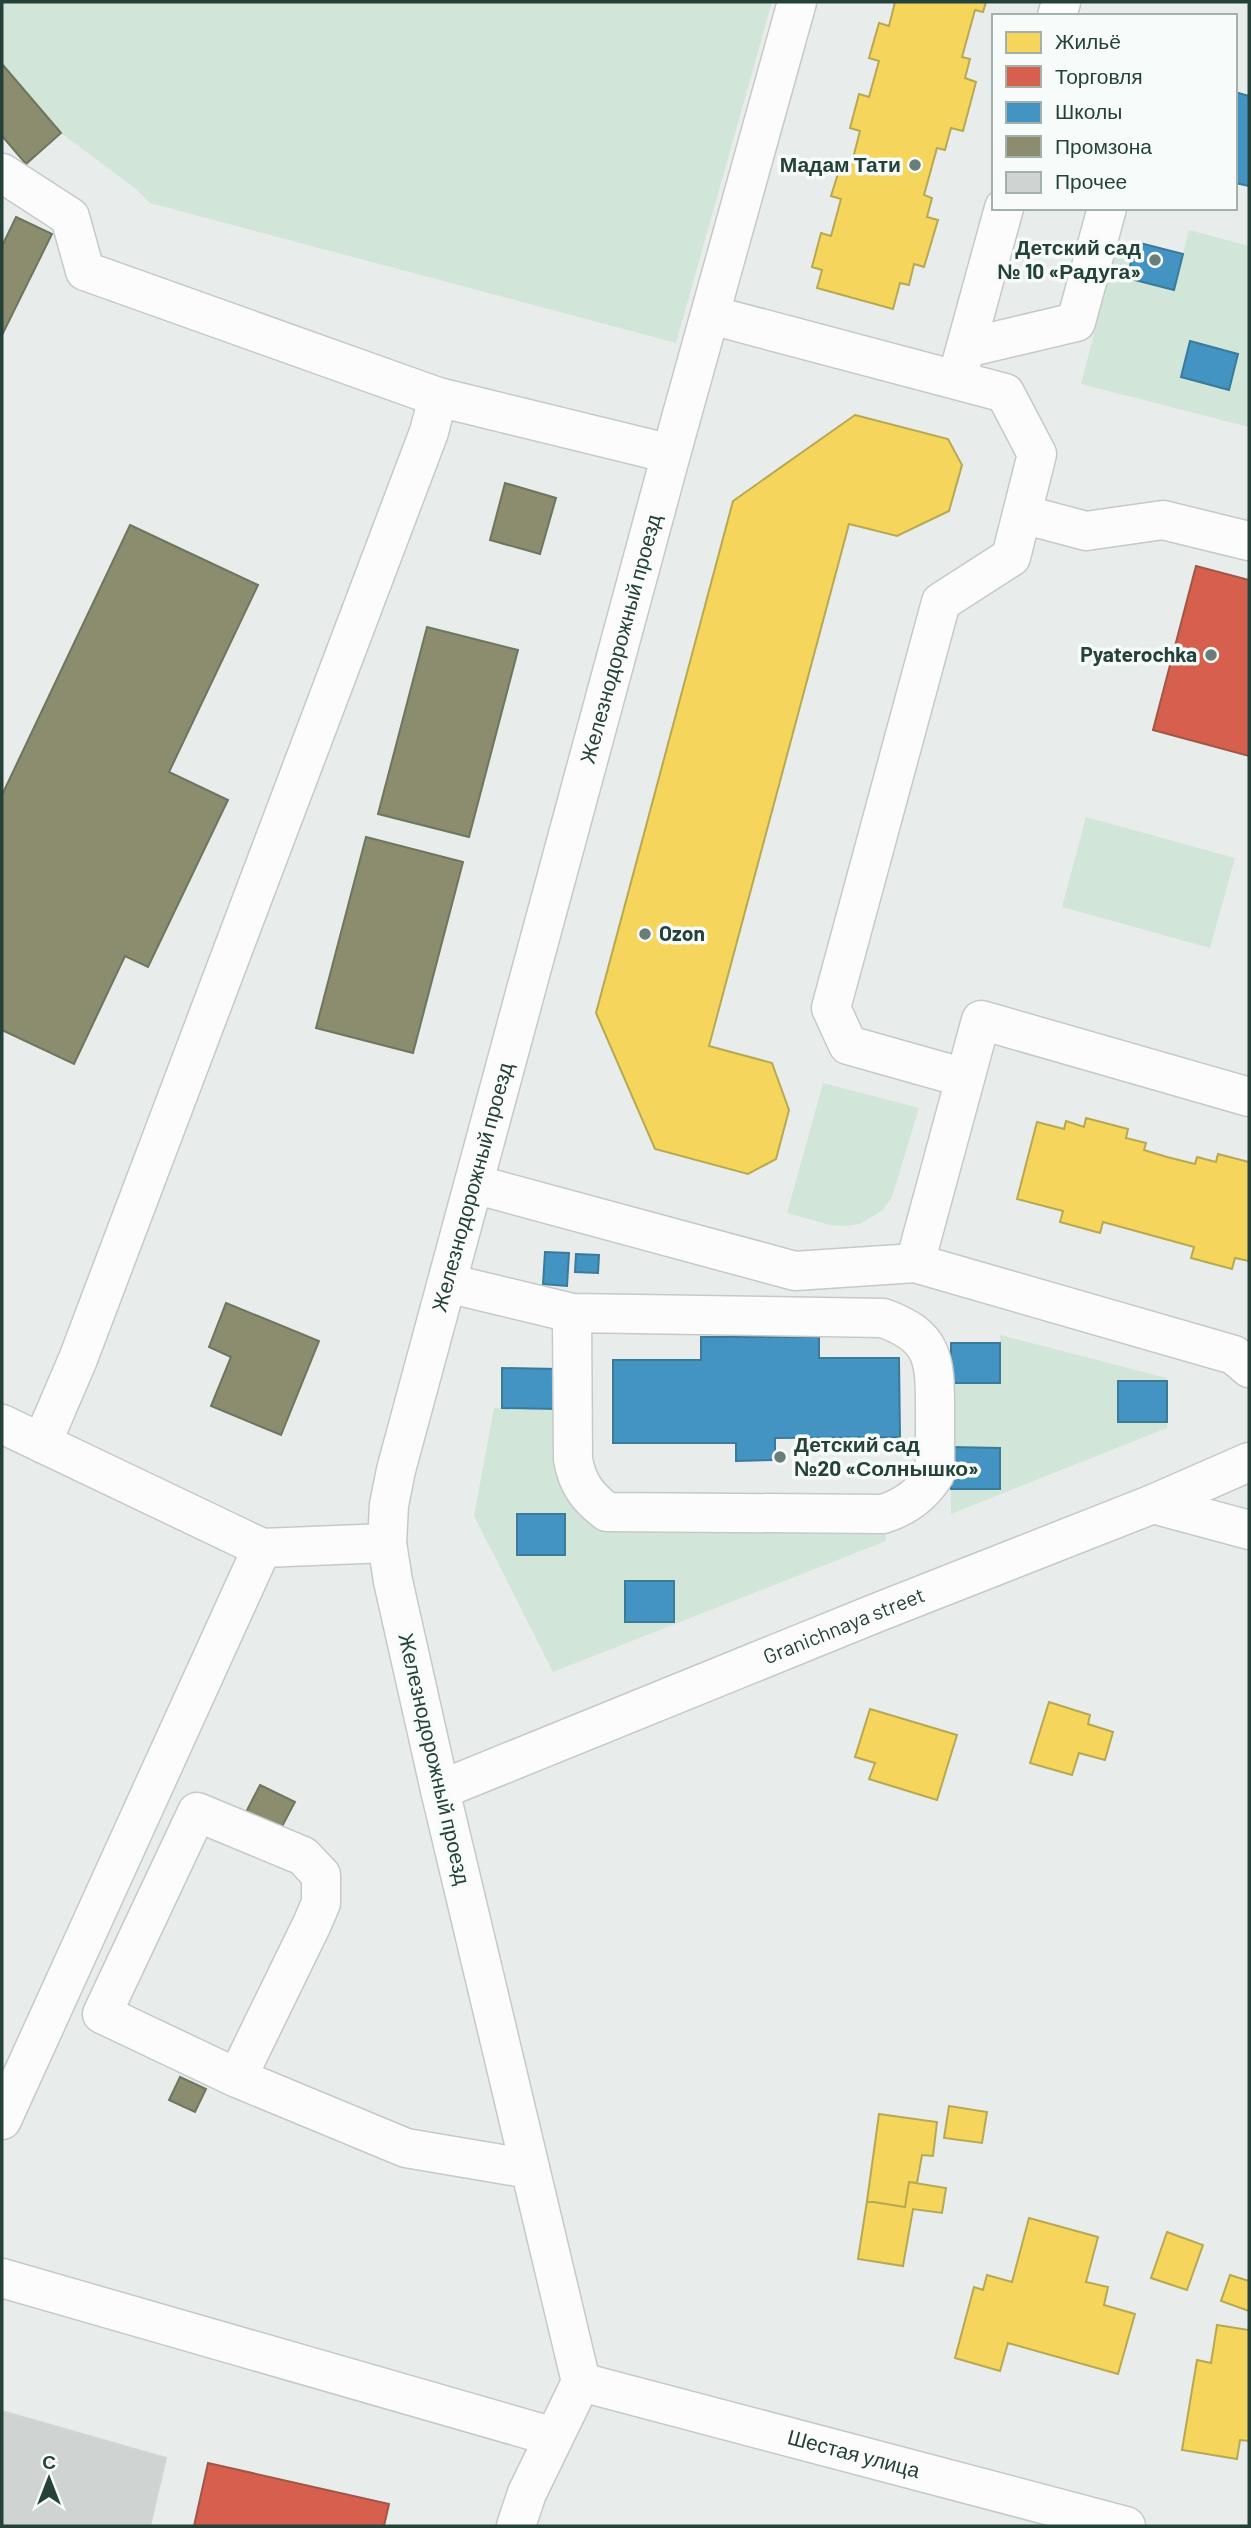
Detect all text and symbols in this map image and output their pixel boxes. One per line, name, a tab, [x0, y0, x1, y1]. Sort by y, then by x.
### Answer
legend	[992, 14, 1237, 210]
text: Жильё	[1055, 28, 1121, 53]
text: Торговля	[1055, 63, 1143, 88]
text: Школы	[1055, 98, 1122, 123]
text: Промзона	[1055, 133, 1152, 158]
place label: Мадам Тати	[780, 151, 901, 176]
marker: Мадам Тати	[907, 157, 923, 173]
text: Прочее	[1055, 168, 1127, 193]
place label: Детский сад № 10 «Радуга»	[997, 234, 1141, 283]
marker: Детский сад № 10 «Радуга»	[1147, 252, 1163, 268]
street label: Железнодорожный проезд	[574, 511, 665, 766]
place label: Pyaterochka	[1080, 641, 1197, 666]
marker: Pyaterochka	[1203, 647, 1219, 663]
place label: Ozon	[659, 920, 705, 945]
marker: Ozon	[637, 926, 653, 942]
street label: Железнодорожный проезд	[425, 1059, 517, 1314]
place label: Детский сад №20 «Солнышко»	[794, 1431, 979, 1480]
marker: Детский сад №20 «Солнышко»	[772, 1449, 788, 1465]
street label: Granichnaya street	[759, 1581, 928, 1668]
street label: Железнодорожный проезд	[394, 1631, 477, 1887]
street label: Шестая улица	[785, 2423, 923, 2482]
north arrow	[14, 2444, 84, 2514]
text: С	[42, 2450, 56, 2473]

